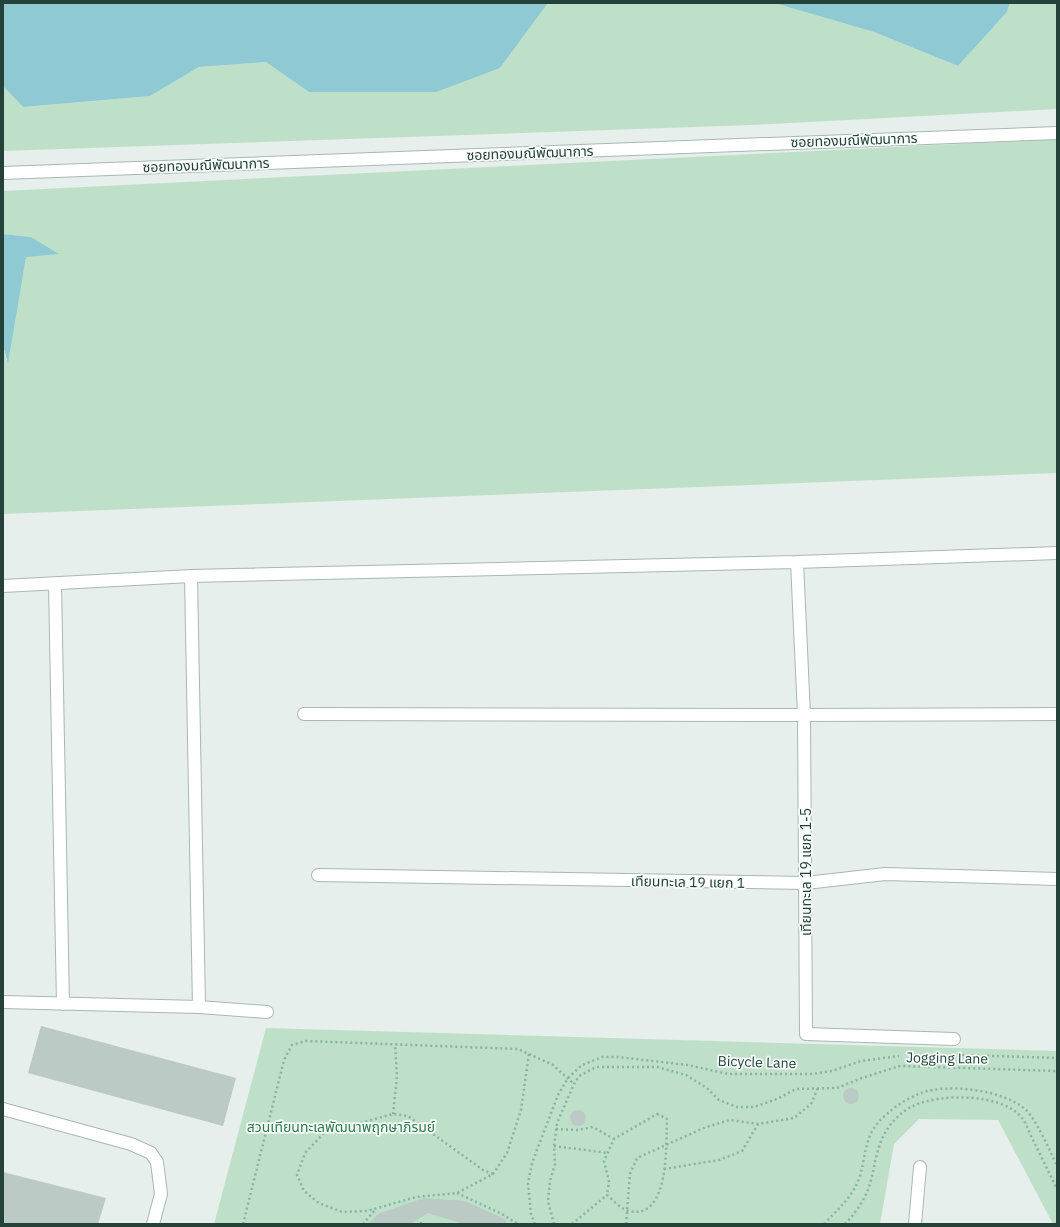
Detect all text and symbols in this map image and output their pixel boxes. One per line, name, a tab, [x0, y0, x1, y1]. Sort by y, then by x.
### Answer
street label: ซอยทองมณีพัฒนาการ	[790, 129, 918, 151]
street label: ซอยทองมณีพัฒนาการ	[466, 142, 594, 164]
street label: ซอยทองมณีพัฒนาการ	[142, 154, 270, 176]
street label: เทียนทะเล 19 แยก 1-5	[797, 808, 815, 936]
street label: เทียนทะเล 19 แยก 1	[631, 872, 745, 892]
street label: Jogging Lane	[906, 1048, 988, 1068]
street label: Bicycle Lane	[717, 1052, 797, 1072]
park label: สวนเทียนทะเลพัฒนาพฤกษาภิรมย์	[247, 1118, 435, 1136]

